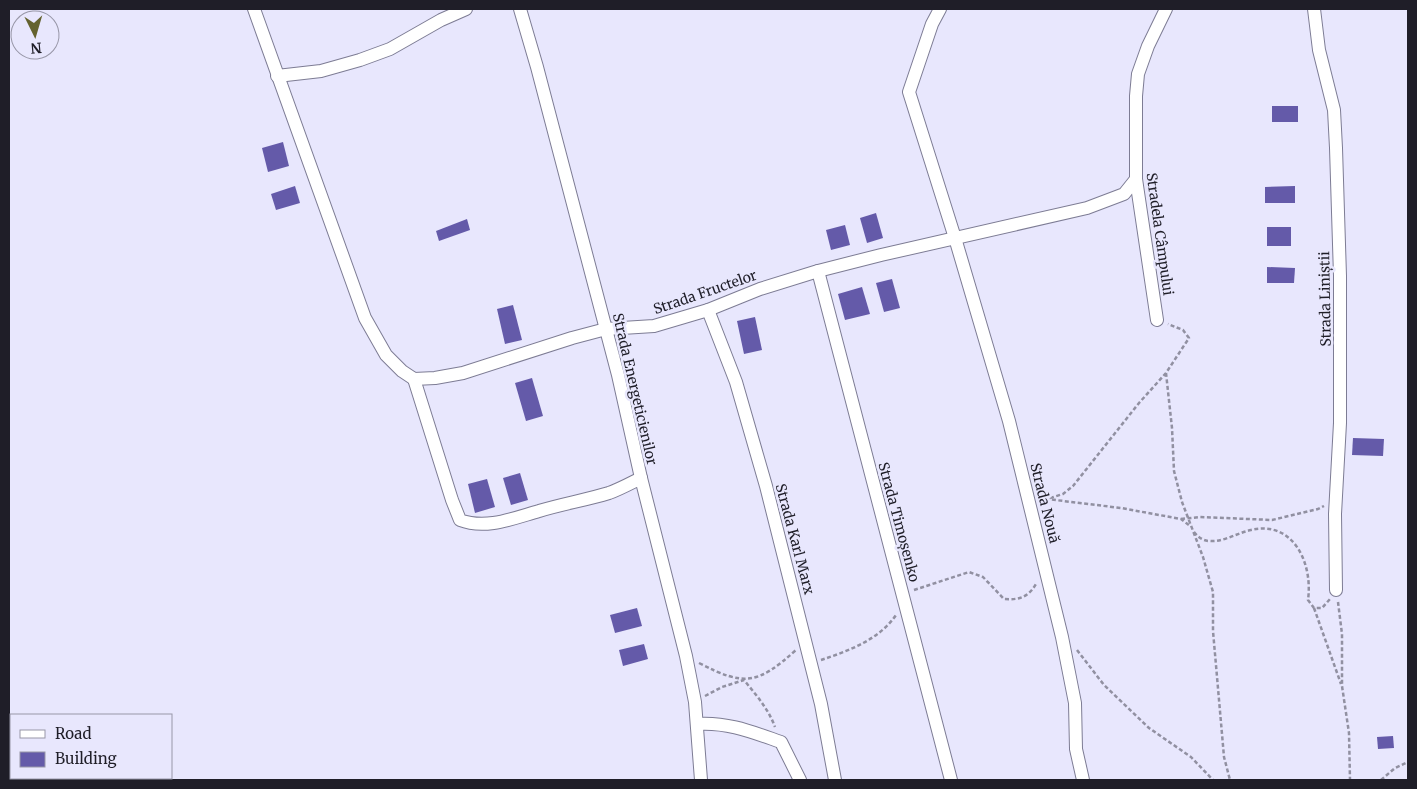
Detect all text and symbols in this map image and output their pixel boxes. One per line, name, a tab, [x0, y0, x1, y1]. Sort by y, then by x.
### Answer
north arrow	[10, 10, 60, 60]
text: N	[30, 39, 42, 57]
street label: Stradela Câmpului	[1142, 171, 1178, 297]
street label: Strada Liniștii	[1315, 251, 1335, 347]
street label: Strada Fructelor	[651, 266, 759, 318]
street label: Strada Energeticienilor	[609, 311, 661, 467]
street label: Strada Timoșenko	[874, 460, 924, 584]
street label: Strada Nouă	[1026, 461, 1064, 545]
street label: Strada Karl Marx	[772, 482, 819, 597]
legend	[10, 714, 172, 779]
text: Road	[55, 724, 91, 743]
text: Building	[55, 749, 117, 768]

